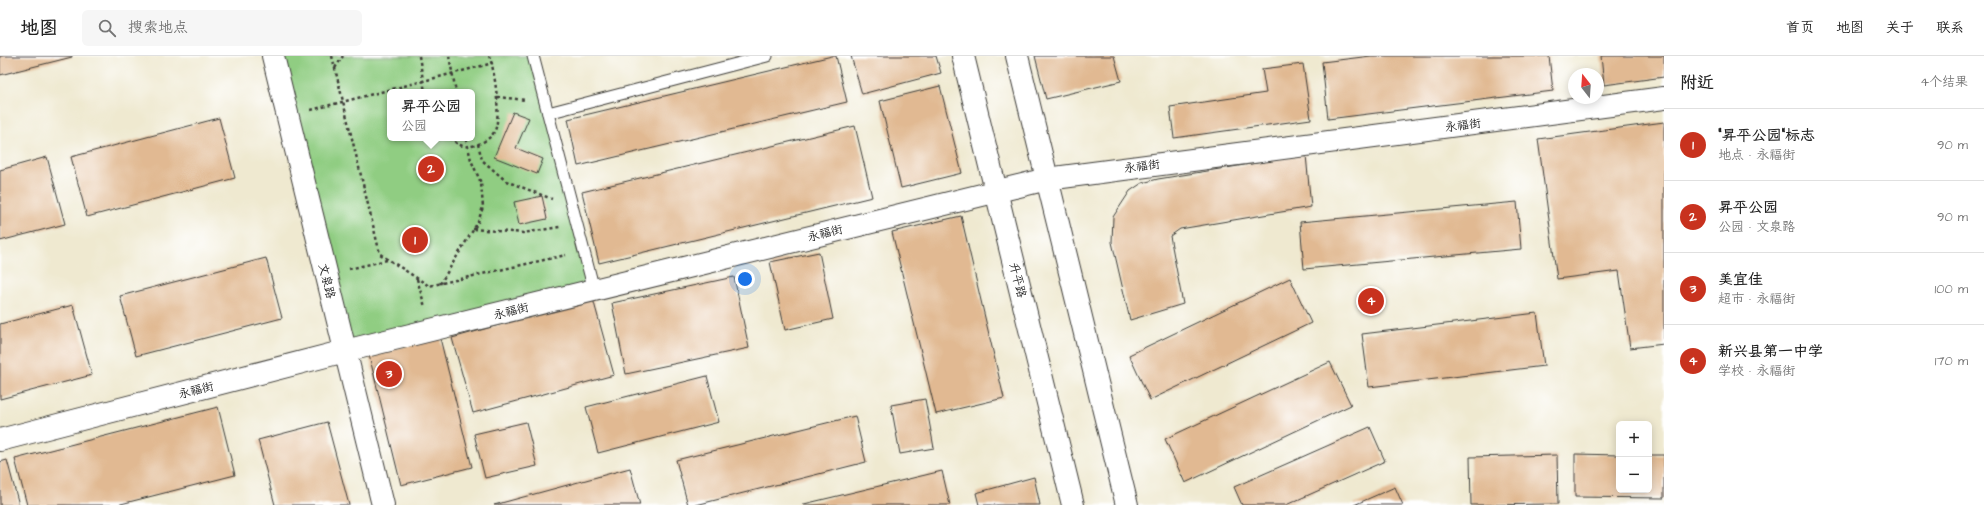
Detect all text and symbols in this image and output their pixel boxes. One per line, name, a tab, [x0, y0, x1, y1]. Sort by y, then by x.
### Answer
search box	[82, 10, 362, 46]
text: 地图	[20, 15, 58, 42]
icon: search	[96, 17, 118, 39]
text: 搜索地点	[128, 17, 188, 38]
text: 首页	[1786, 18, 1814, 38]
text: 地图	[1836, 18, 1864, 38]
text: 关于	[1886, 18, 1914, 38]
text: 联系	[1936, 18, 1964, 38]
north arrow	[1568, 68, 1604, 104]
text: 附近	[1680, 71, 1714, 95]
text: 4个结果	[1920, 73, 1968, 91]
popup	[387, 89, 475, 141]
text: 昇平公园	[401, 96, 461, 117]
street label: 永福街	[1444, 115, 1482, 136]
text: 公园	[401, 117, 427, 135]
text: “昇平公园”标志	[1718, 125, 1815, 146]
text: 1	[1692, 136, 1694, 154]
text: 90 m	[1937, 136, 1968, 154]
text: 地点 · 永福街	[1718, 146, 1795, 164]
pin: 2	[418, 154, 444, 184]
street label: 永福街	[1123, 156, 1161, 177]
text: 昇平公园	[1718, 197, 1778, 218]
text: 2	[1689, 208, 1697, 226]
text: 90 m	[1937, 208, 1968, 226]
text: 公园 · 文泉路	[1718, 218, 1795, 236]
street label: 永福街	[806, 221, 845, 246]
pin: 1	[402, 225, 428, 255]
street label: 升平路	[1005, 261, 1030, 300]
street label: 文泉路	[314, 262, 339, 301]
your location	[735, 269, 755, 289]
text: 美宜佳	[1718, 269, 1763, 290]
text: 3	[1690, 280, 1696, 298]
text: 100 m	[1935, 280, 1968, 298]
pin: 4	[1358, 286, 1384, 316]
text: 超市 · 永福街	[1718, 290, 1795, 308]
street label: 永福街	[492, 299, 531, 324]
text: 新兴县第一中学	[1718, 341, 1823, 362]
text: 4	[1689, 352, 1697, 370]
text: 170 m	[1935, 352, 1968, 370]
pin: 3	[376, 359, 402, 389]
text: 学校 · 永福街	[1718, 362, 1795, 380]
street label: 永福街	[177, 378, 216, 403]
map controls	[1616, 421, 1652, 493]
button: +	[1616, 421, 1652, 457]
button: −	[1616, 457, 1652, 493]

